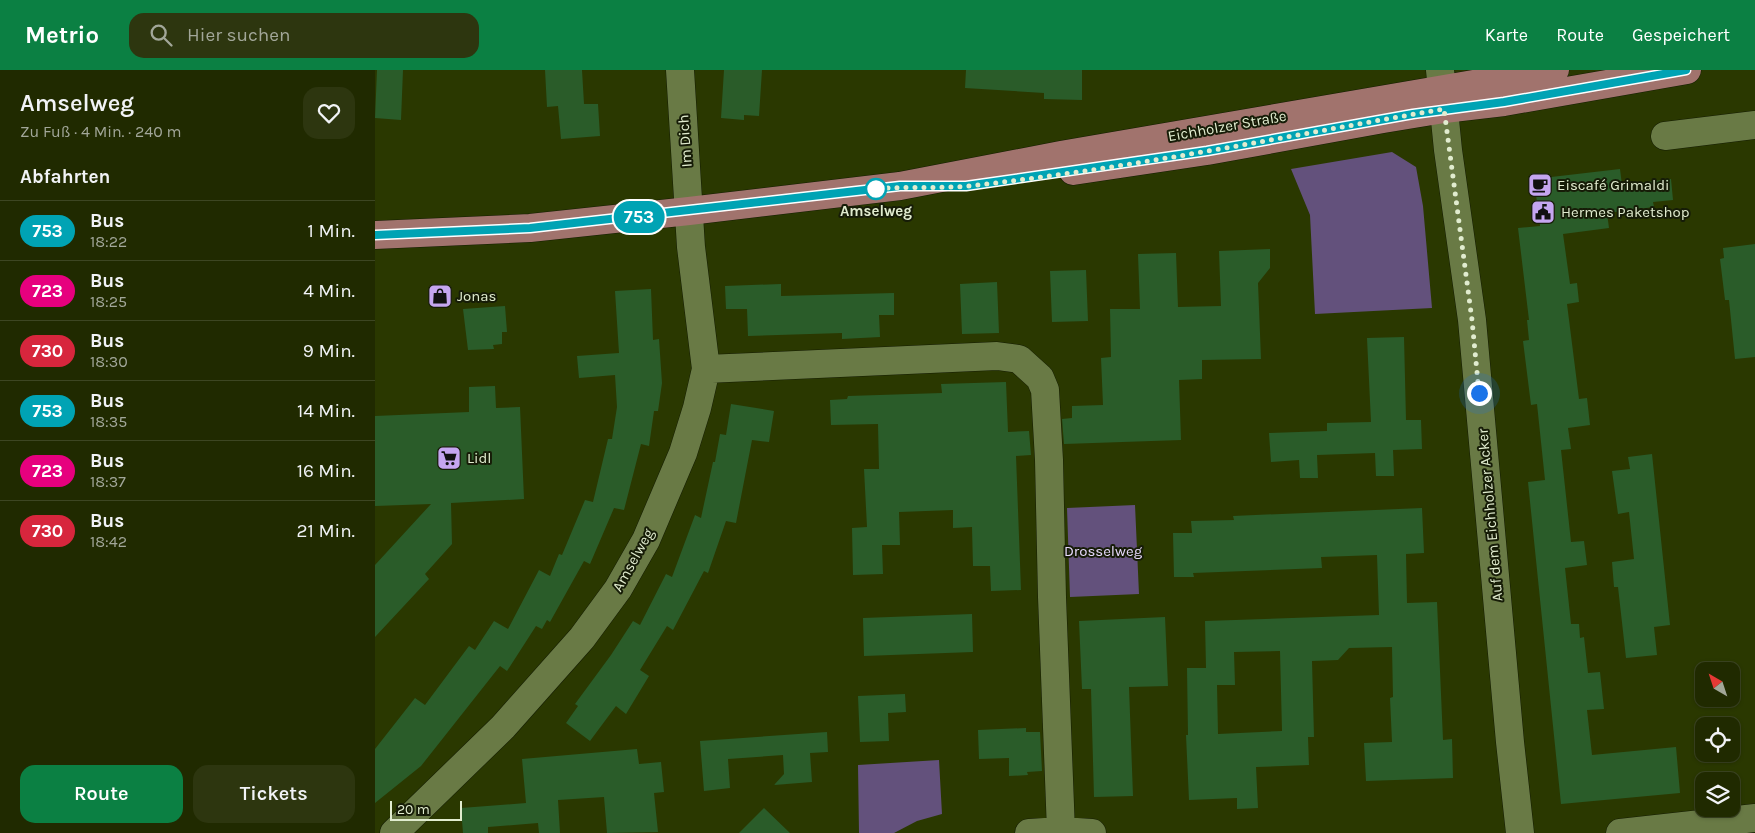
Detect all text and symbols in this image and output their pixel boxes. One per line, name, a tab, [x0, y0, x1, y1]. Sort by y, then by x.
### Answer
search box	[129, 13, 479, 58]
text: Metrio	[25, 21, 99, 49]
icon: search	[147, 21, 175, 49]
text: Hier suchen	[187, 24, 291, 46]
text: Karte	[1485, 24, 1528, 46]
text: Route	[1556, 24, 1604, 46]
text: Gespeichert	[1632, 24, 1730, 46]
button: heart	[303, 87, 355, 139]
text: Amselweg	[20, 89, 134, 117]
street label: Eichholzer Straße	[1166, 107, 1288, 145]
street label: Im Dich	[674, 114, 696, 168]
text: Zu Fuß · 4 Min. · 240 m	[20, 122, 181, 141]
text: Abfahrten	[20, 166, 110, 188]
cafe icon: Eiscafé Grimaldi	[1527, 172, 1553, 198]
place label: Eiscafé Grimaldi	[1557, 176, 1670, 194]
marker: Amselweg	[865, 178, 887, 200]
public building icon: Hermes Paketshop	[1530, 199, 1556, 225]
line badge: 753	[610, 201, 668, 233]
place label: Amselweg	[840, 202, 912, 220]
place label: Hermes Paketshop	[1561, 203, 1690, 221]
text: 753	[624, 206, 654, 228]
text: Bus	[90, 210, 124, 232]
text: 753	[32, 220, 63, 242]
text: 1 Min.	[308, 220, 355, 242]
text: 18:22	[90, 232, 127, 251]
text: Bus	[90, 270, 124, 292]
text: 723	[32, 280, 63, 302]
text: 4 Min.	[303, 280, 355, 302]
shop icon: Jonas	[427, 283, 453, 309]
place label: Jonas	[457, 287, 496, 305]
text: 18:25	[90, 292, 127, 311]
text: Bus	[90, 330, 124, 352]
text: 730	[32, 340, 63, 362]
text: 9 Min.	[303, 340, 355, 362]
text: 18:30	[90, 352, 128, 371]
your location	[1467, 381, 1492, 406]
text: Bus	[90, 390, 124, 412]
text: 753	[32, 400, 63, 422]
text: 14 Min.	[297, 400, 355, 422]
text: 18:35	[90, 412, 127, 431]
street label: Auf dem Eichholzer Acker	[1473, 427, 1507, 602]
supermarket icon: Lidl	[436, 445, 462, 471]
place label: Lidl	[467, 449, 492, 467]
text: Bus	[90, 450, 124, 472]
text: 723	[32, 460, 63, 482]
text: 16 Min.	[297, 460, 355, 482]
text: 18:37	[90, 472, 126, 491]
text: Bus	[90, 510, 124, 532]
text: 730	[32, 520, 63, 542]
text: 21 Min.	[297, 520, 355, 542]
street label: Amselweg	[608, 525, 658, 595]
text: 18:42	[90, 532, 127, 551]
park label: Drosselweg	[1064, 542, 1143, 560]
north arrow	[1695, 662, 1740, 708]
map controls	[1695, 662, 1740, 817]
button: locate	[1695, 717, 1740, 762]
button: Route	[20, 765, 183, 823]
button: Tickets	[193, 765, 355, 823]
button: layers	[1695, 772, 1740, 817]
scale bar	[390, 798, 463, 821]
text: 20 m	[397, 801, 430, 818]

